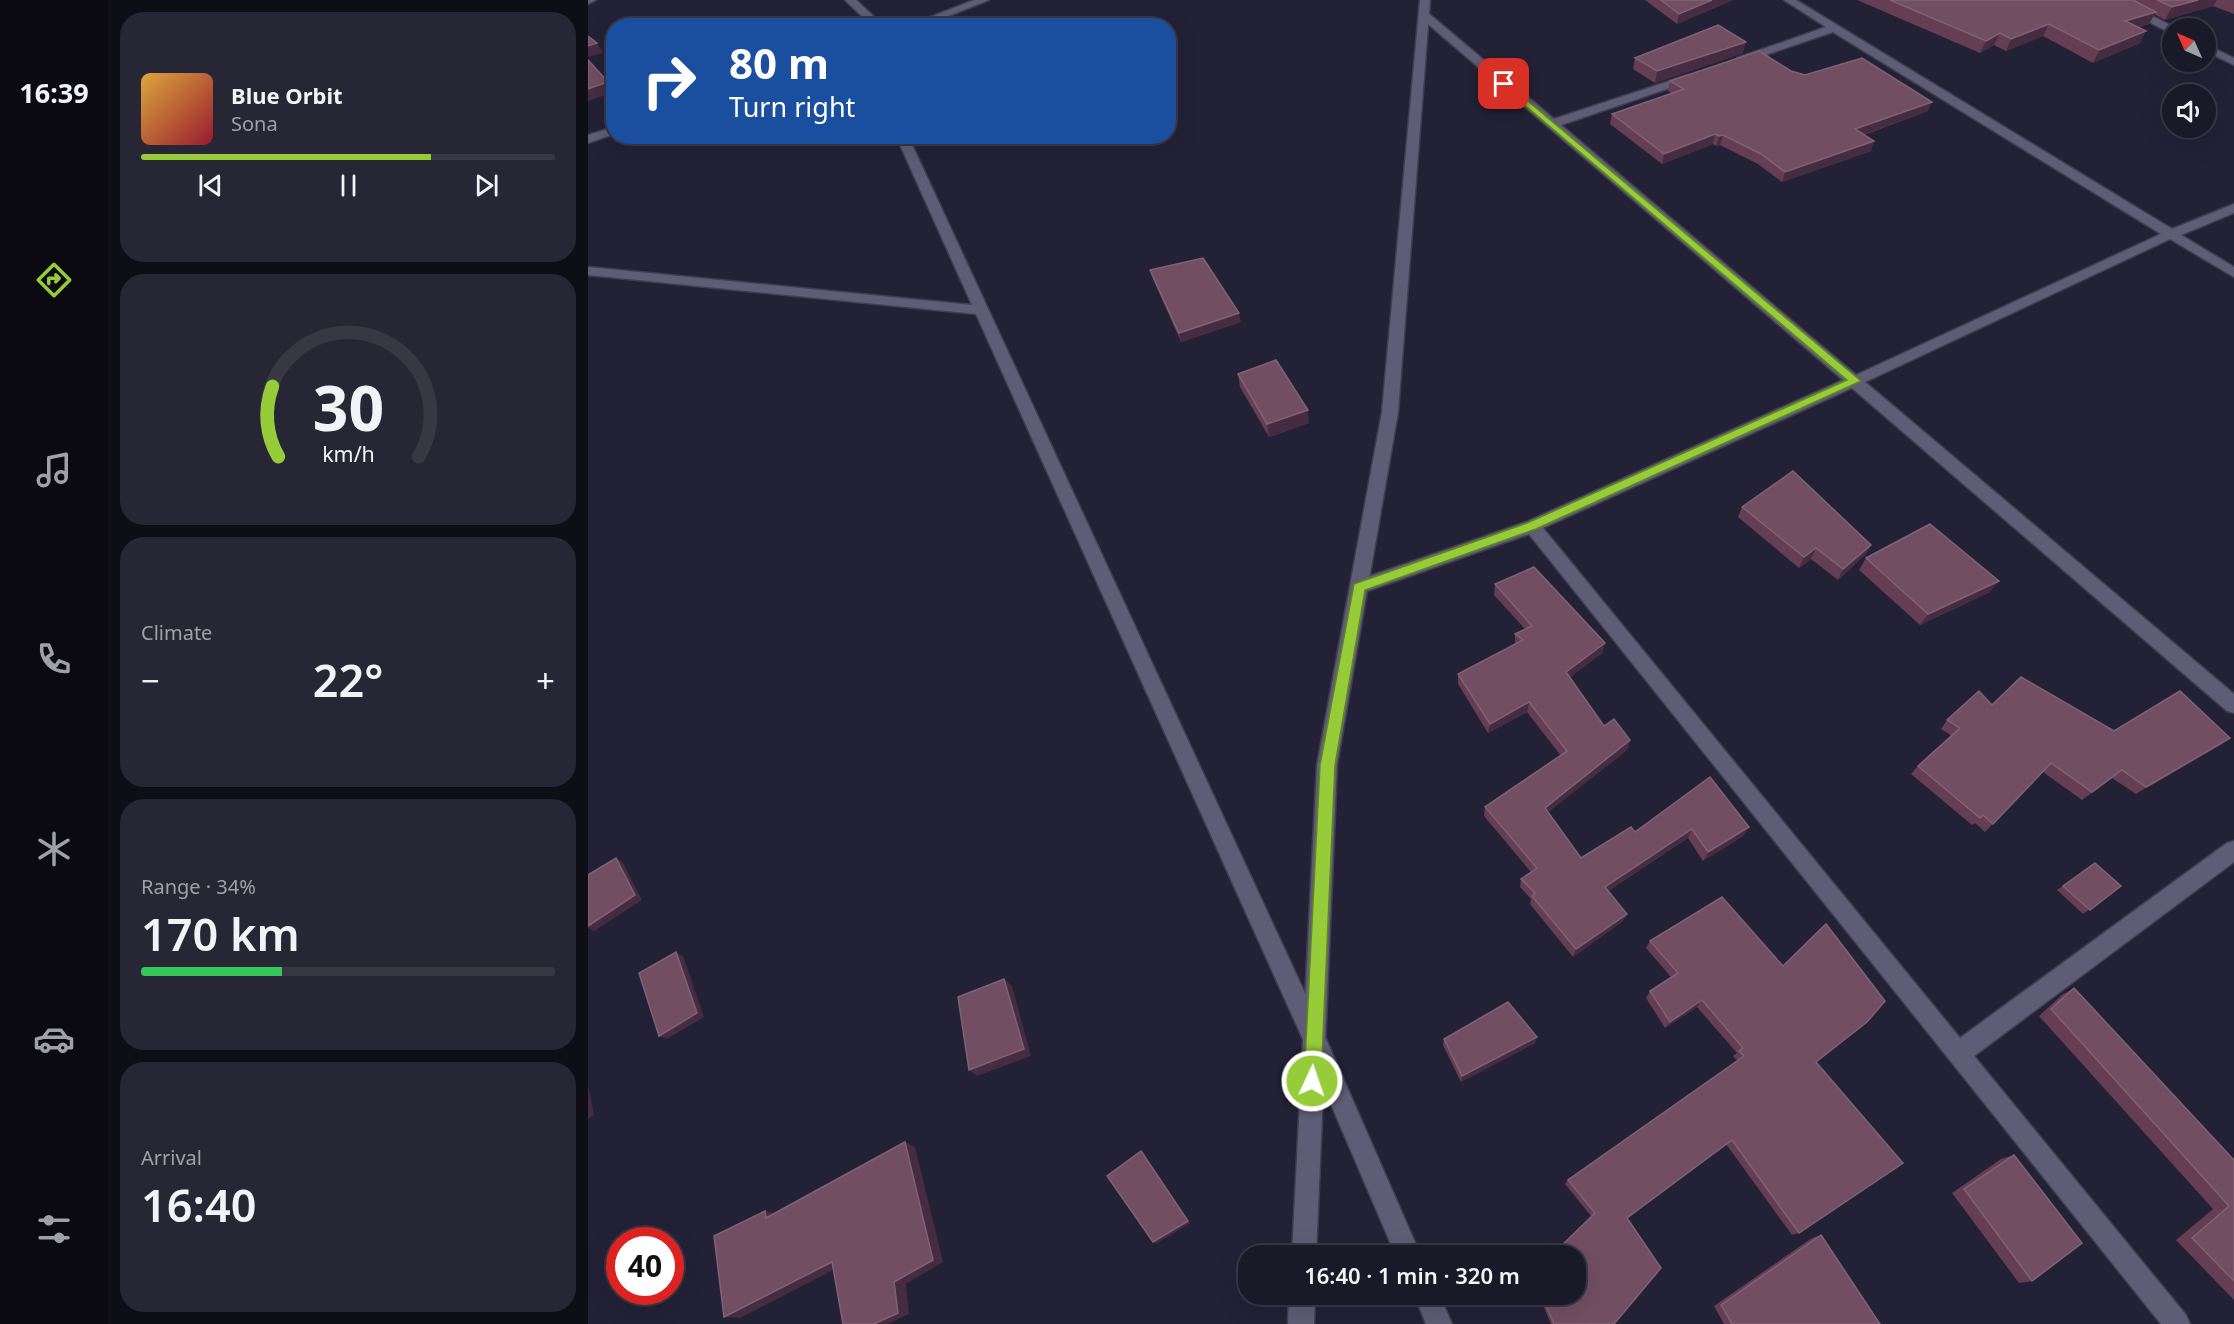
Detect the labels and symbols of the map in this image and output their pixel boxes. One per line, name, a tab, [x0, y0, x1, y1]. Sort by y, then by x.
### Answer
north arrow	[2162, 18, 2216, 72]
pin	[1478, 58, 1529, 109]
position arrow	[1280, 1049, 1344, 1113]
speed limit sign: 40	[606, 1227, 684, 1305]

